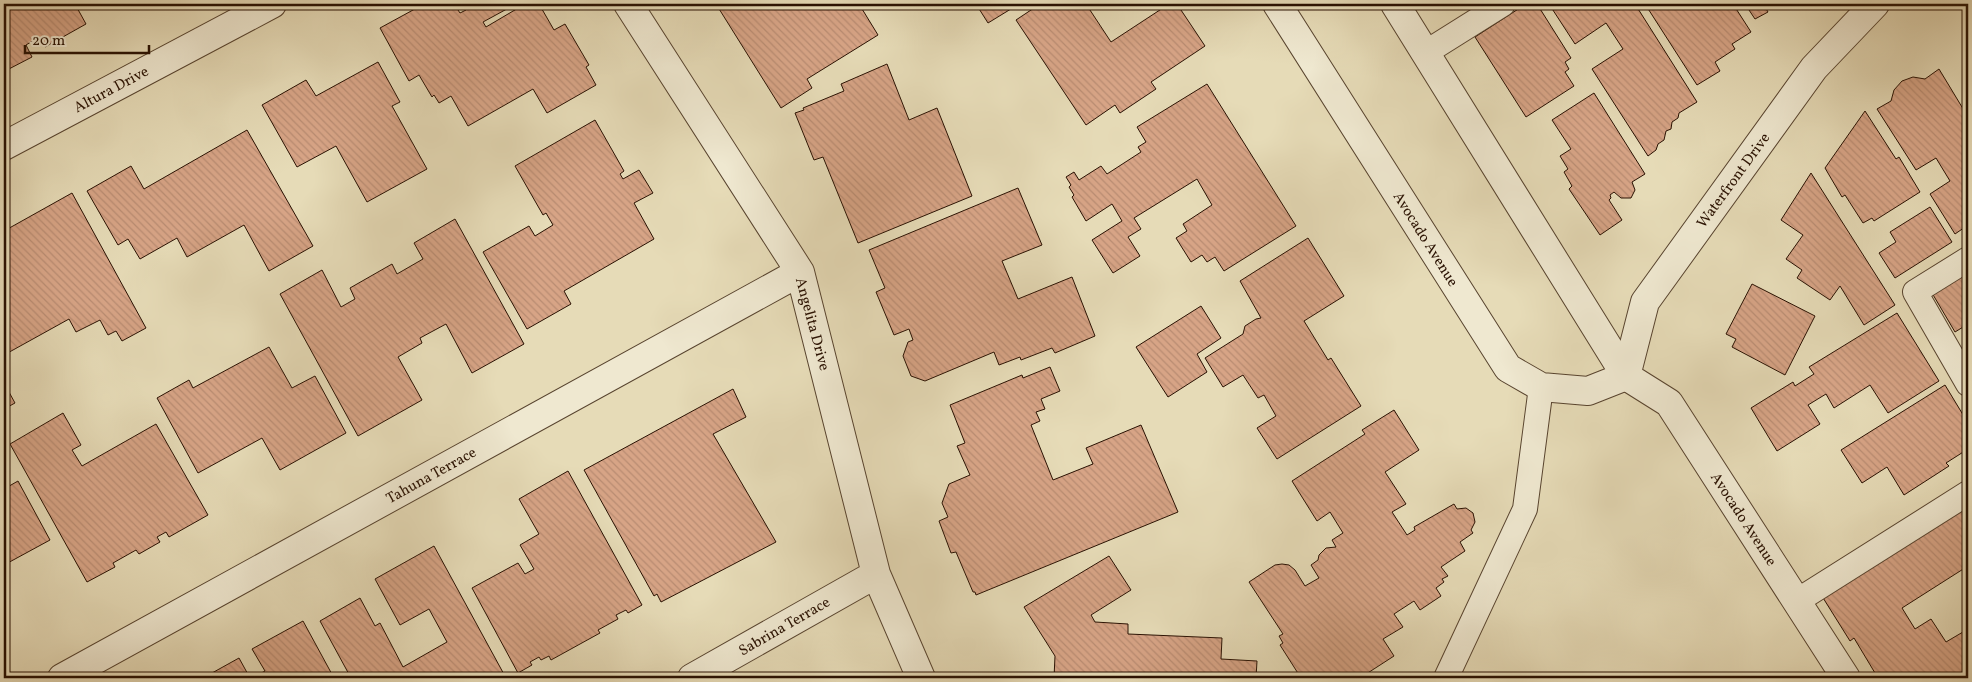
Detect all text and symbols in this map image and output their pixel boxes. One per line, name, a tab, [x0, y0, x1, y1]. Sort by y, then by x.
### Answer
scale bar	[25, 22, 149, 54]
text: 20 m	[32, 31, 65, 52]
street label: Altura Drive	[71, 62, 153, 119]
street label: Waterfront Drive	[1693, 129, 1776, 233]
street label: Avocado Avenue	[1387, 188, 1462, 291]
street label: Angelita Drive	[789, 275, 834, 373]
street label: Tahuna Terrace	[383, 443, 481, 510]
street label: Avocado Avenue	[1704, 469, 1781, 571]
street label: Sabrina Terrace	[735, 593, 834, 662]

